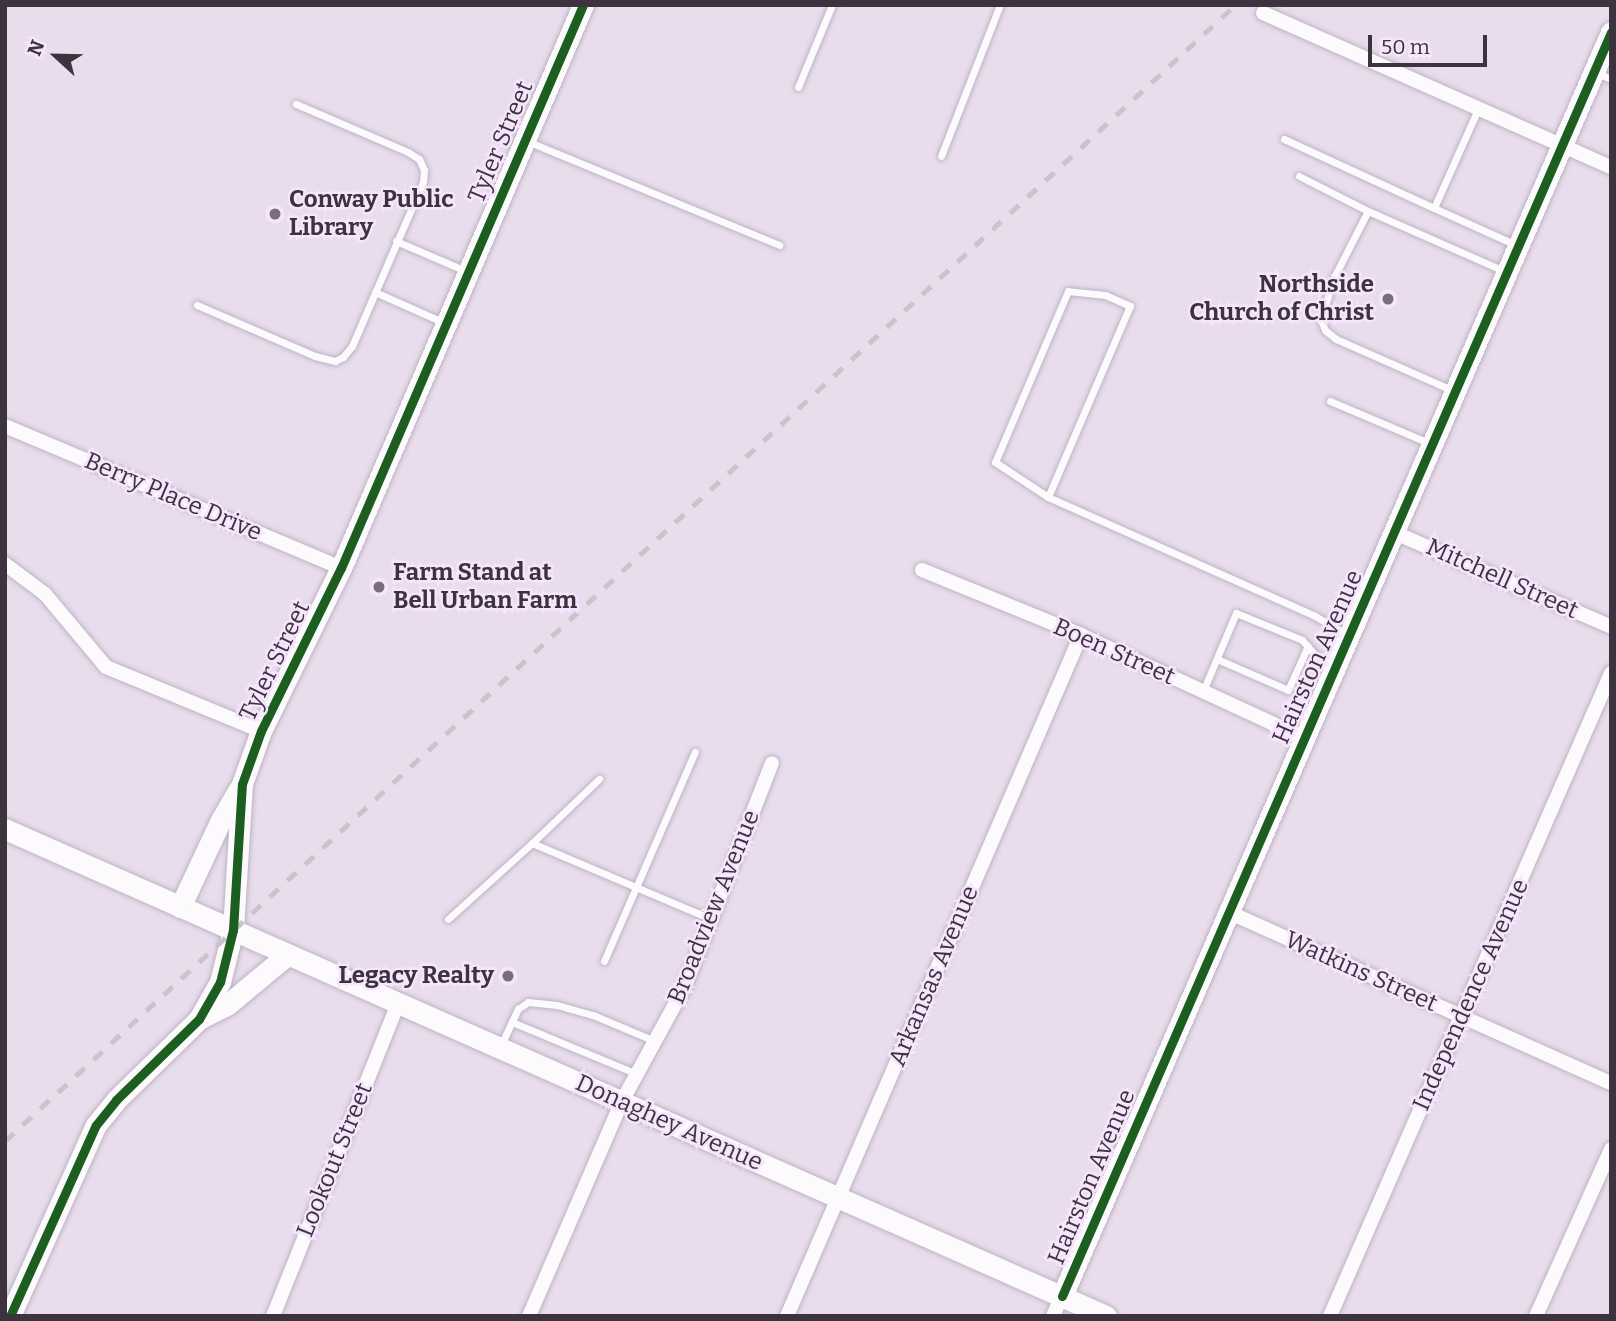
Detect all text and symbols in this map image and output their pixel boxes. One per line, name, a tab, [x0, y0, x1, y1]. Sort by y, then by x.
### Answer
north arrow	[21, 21, 91, 91]
scale bar	[1371, 21, 1490, 65]
text: 50 m	[1381, 34, 1430, 60]
text: N	[23, 37, 49, 59]
street label: Tyler Street	[462, 77, 540, 207]
place label: Conway Public Library	[289, 186, 454, 242]
marker: Conway Public Library	[267, 206, 283, 222]
place label: Northside Church of Christ	[1189, 271, 1374, 327]
marker: Northside Church of Christ	[1380, 291, 1396, 307]
street label: Berry Place Drive	[80, 447, 266, 547]
street label: Mitchell Street	[1422, 533, 1582, 625]
place label: Farm Stand at Bell Urban Farm	[393, 559, 577, 615]
street label: Hairston Avenue	[1267, 566, 1369, 748]
marker: Farm Stand at Bell Urban Farm	[371, 579, 387, 595]
street label: Tyler Street	[234, 596, 316, 726]
street label: Boen Street	[1049, 612, 1179, 692]
street label: Broadview Avenue	[662, 806, 766, 1008]
street label: Independence Avenue	[1407, 875, 1535, 1115]
street label: Arkansas Avenue	[883, 881, 985, 1071]
street label: Watkins Street	[1280, 926, 1442, 1018]
place label: Legacy Realty	[338, 962, 494, 990]
marker: Legacy Realty	[500, 968, 516, 984]
street label: Donaghey Avenue	[571, 1069, 767, 1177]
street label: Lookout Street	[291, 1079, 379, 1241]
street label: Hairston Avenue	[1042, 1085, 1142, 1269]

